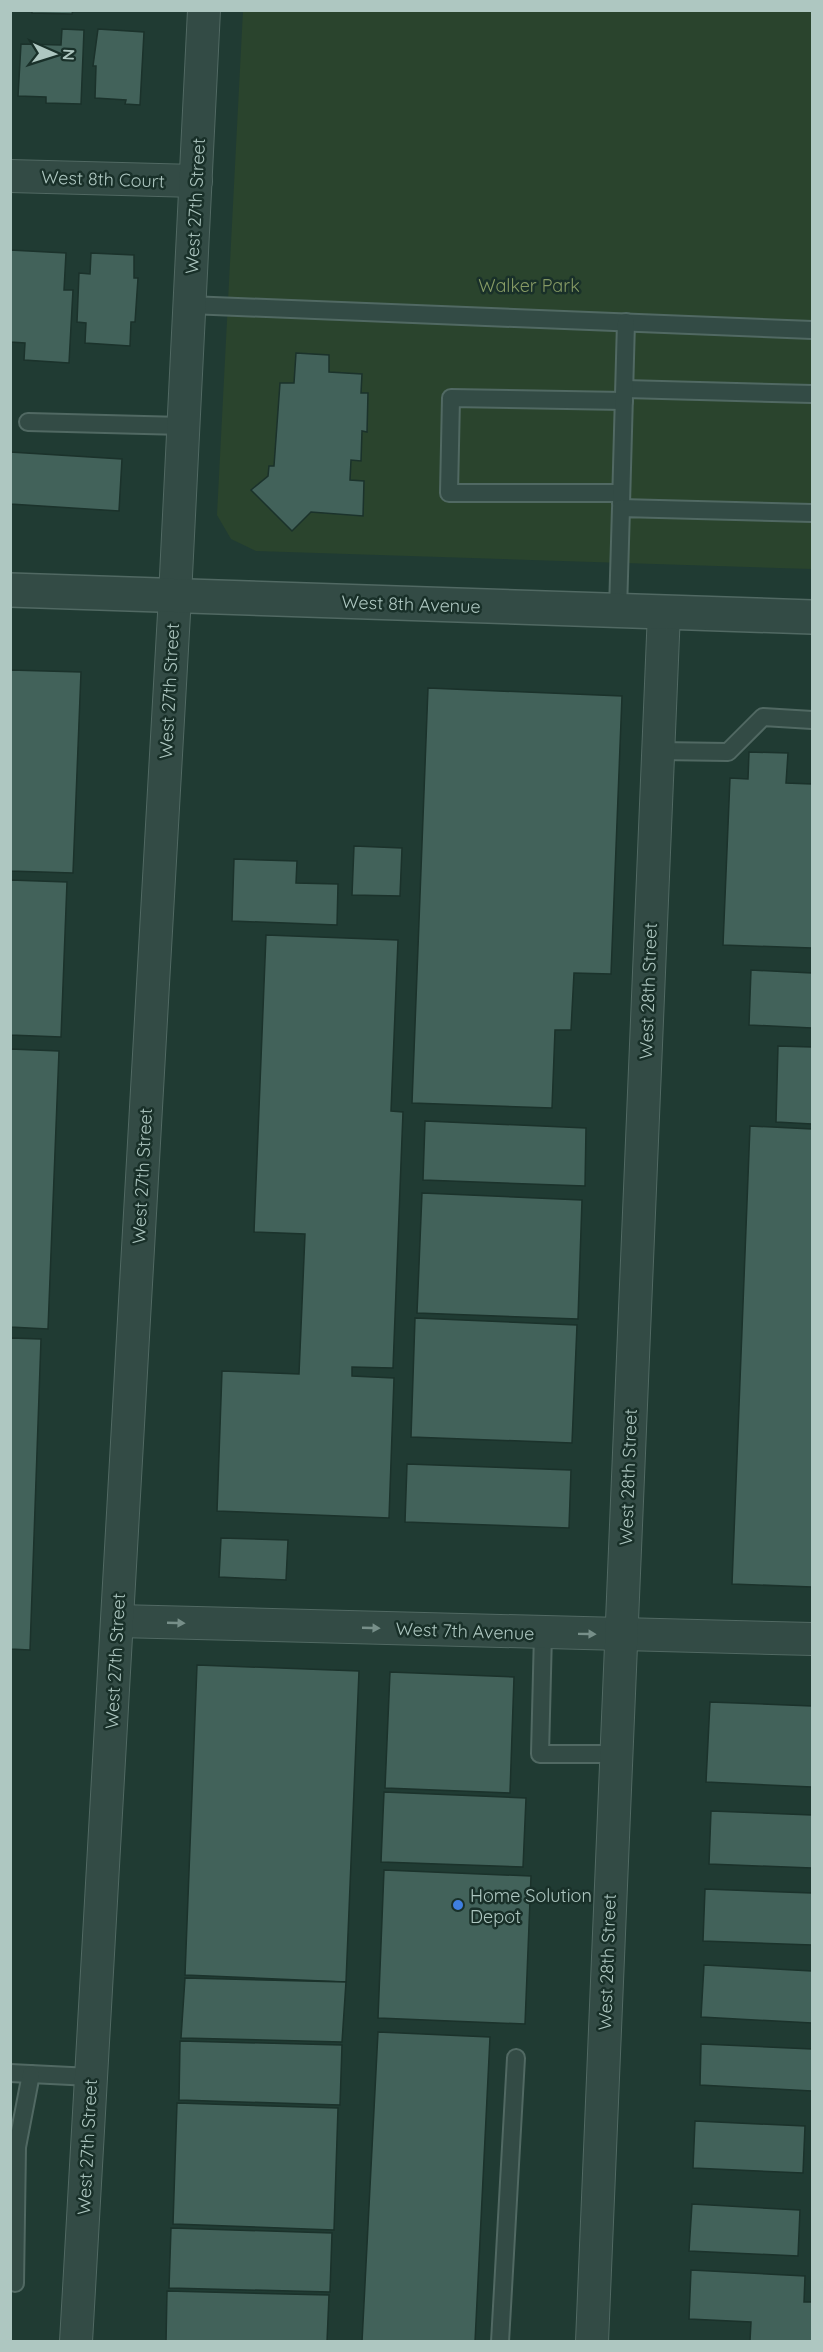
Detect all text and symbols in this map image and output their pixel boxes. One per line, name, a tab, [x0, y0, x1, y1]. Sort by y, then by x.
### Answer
north arrow	[24, 24, 84, 84]
text: N	[59, 48, 79, 61]
street label: West 27th Street	[180, 137, 210, 275]
street label: West 8th Court	[41, 165, 165, 193]
park label: Walker Park	[478, 274, 580, 297]
street label: West 8th Avenue	[341, 590, 481, 618]
street label: West 27th Street	[154, 622, 184, 760]
street label: West 28th Street	[634, 922, 662, 1060]
street label: West 27th Street	[127, 1107, 157, 1245]
street label: West 28th Street	[614, 1408, 642, 1546]
street label: West 27th Street	[100, 1592, 130, 1730]
street label: West 7th Avenue	[395, 1617, 535, 1645]
one-way arrow	[167, 1618, 186, 1628]
one-way arrow	[362, 1623, 381, 1633]
one-way arrow	[577, 1629, 596, 1639]
place label: Home Solution Depot	[470, 1884, 592, 1928]
street label: West 28th Street	[593, 1893, 621, 2031]
marker: Home Solution Depot	[451, 1898, 465, 1912]
street label: West 27th Street	[72, 2078, 102, 2216]

